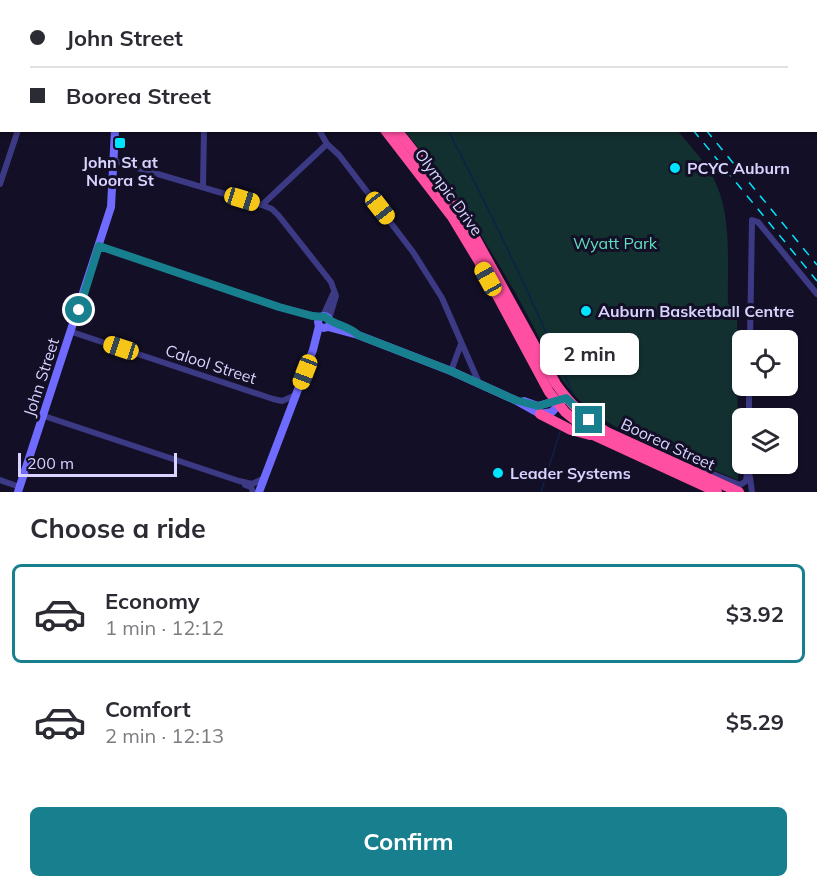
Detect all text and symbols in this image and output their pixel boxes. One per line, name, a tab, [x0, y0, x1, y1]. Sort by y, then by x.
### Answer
text: John Street	[66, 24, 183, 52]
text: Boorea Street	[66, 82, 211, 110]
marker: John St at Noora St	[113, 136, 127, 150]
street label: Olympic Drive	[411, 145, 487, 239]
place label: John St at Noora St	[82, 152, 158, 190]
place label: PCYC Auburn	[687, 158, 790, 178]
marker: PCYC Auburn	[668, 161, 682, 175]
car	[222, 185, 262, 213]
car	[362, 188, 398, 228]
park label: Wyatt Park	[573, 233, 658, 253]
car	[471, 259, 505, 299]
route start	[65, 296, 92, 323]
place label: Auburn Basketball Centre	[598, 301, 794, 321]
marker: Auburn Basketball Centre	[579, 304, 593, 318]
map controls	[732, 330, 798, 474]
button: locate	[732, 330, 798, 396]
callout: 2 min	[540, 333, 638, 375]
car	[101, 334, 141, 362]
street label: John Street	[19, 335, 63, 419]
street label: Calool Street	[163, 340, 259, 388]
text: 2 min	[563, 341, 616, 366]
car	[290, 352, 320, 392]
route end	[575, 406, 602, 433]
button: layers	[732, 408, 798, 474]
street label: Boorea Street	[618, 413, 719, 475]
scale bar	[18, 450, 177, 478]
text: 200 m	[27, 453, 74, 473]
place label: Leader Systems	[510, 463, 631, 483]
marker: Leader Systems	[491, 466, 505, 480]
text: Choose a ride	[30, 511, 206, 545]
icon: car	[33, 587, 87, 641]
text: Economy	[105, 587, 200, 615]
text: $3.92	[726, 600, 784, 628]
text: 1 min · 12:12	[105, 615, 224, 640]
icon: car	[33, 695, 87, 749]
text: Comfort	[105, 695, 191, 723]
text: $5.29	[726, 708, 784, 736]
text: 2 min · 12:13	[105, 723, 224, 748]
button: Confirm	[30, 807, 787, 876]

